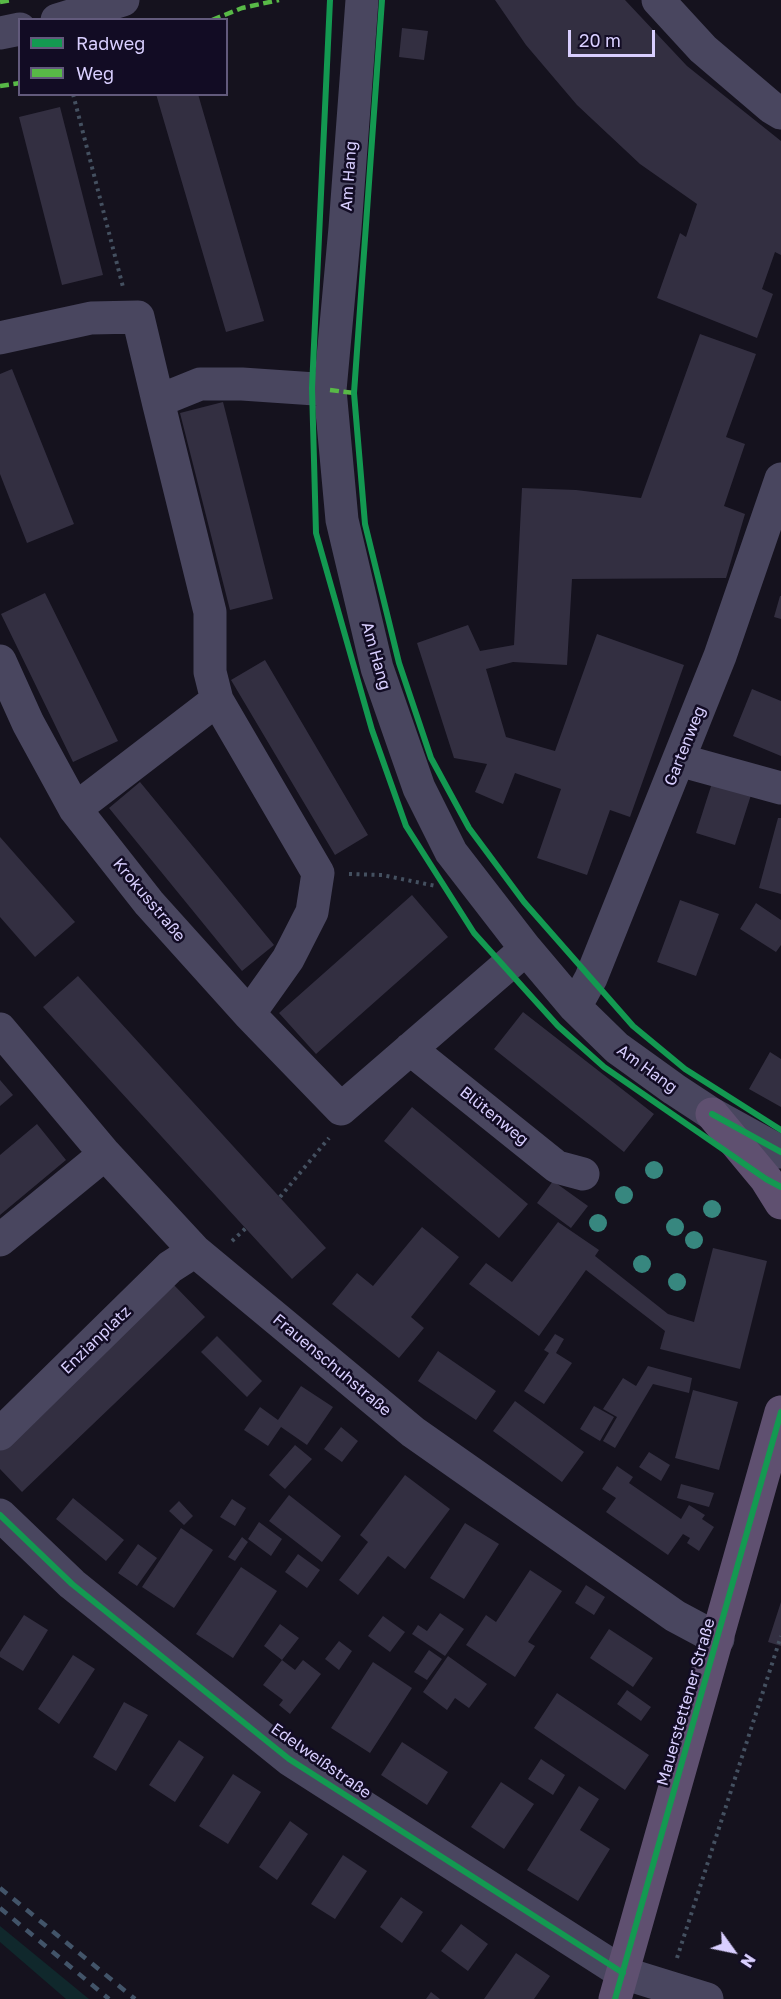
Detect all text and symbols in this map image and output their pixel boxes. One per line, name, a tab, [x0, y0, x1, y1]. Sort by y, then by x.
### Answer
legend	[18, 18, 228, 96]
scale bar	[571, 18, 658, 56]
text: 20 m	[579, 29, 621, 51]
text: Radweg	[76, 32, 145, 54]
text: Weg	[76, 62, 114, 84]
street label: Am Hang	[337, 141, 361, 211]
street label: Am Hang	[357, 620, 395, 692]
street label: Gartenweg	[660, 703, 710, 789]
street label: Krokusstraße	[109, 855, 189, 945]
street label: Am Hang	[613, 1041, 681, 1097]
street label: Blütenweg	[456, 1082, 532, 1150]
street label: Enzianplatz	[57, 1302, 135, 1378]
street label: Frauenschuhstraße	[269, 1310, 395, 1420]
street label: Mauerstettener Straße	[653, 1616, 719, 1788]
street label: Edelweißstraße	[267, 1719, 375, 1803]
north arrow	[703, 1921, 763, 1981]
text: N	[736, 1950, 760, 1971]

